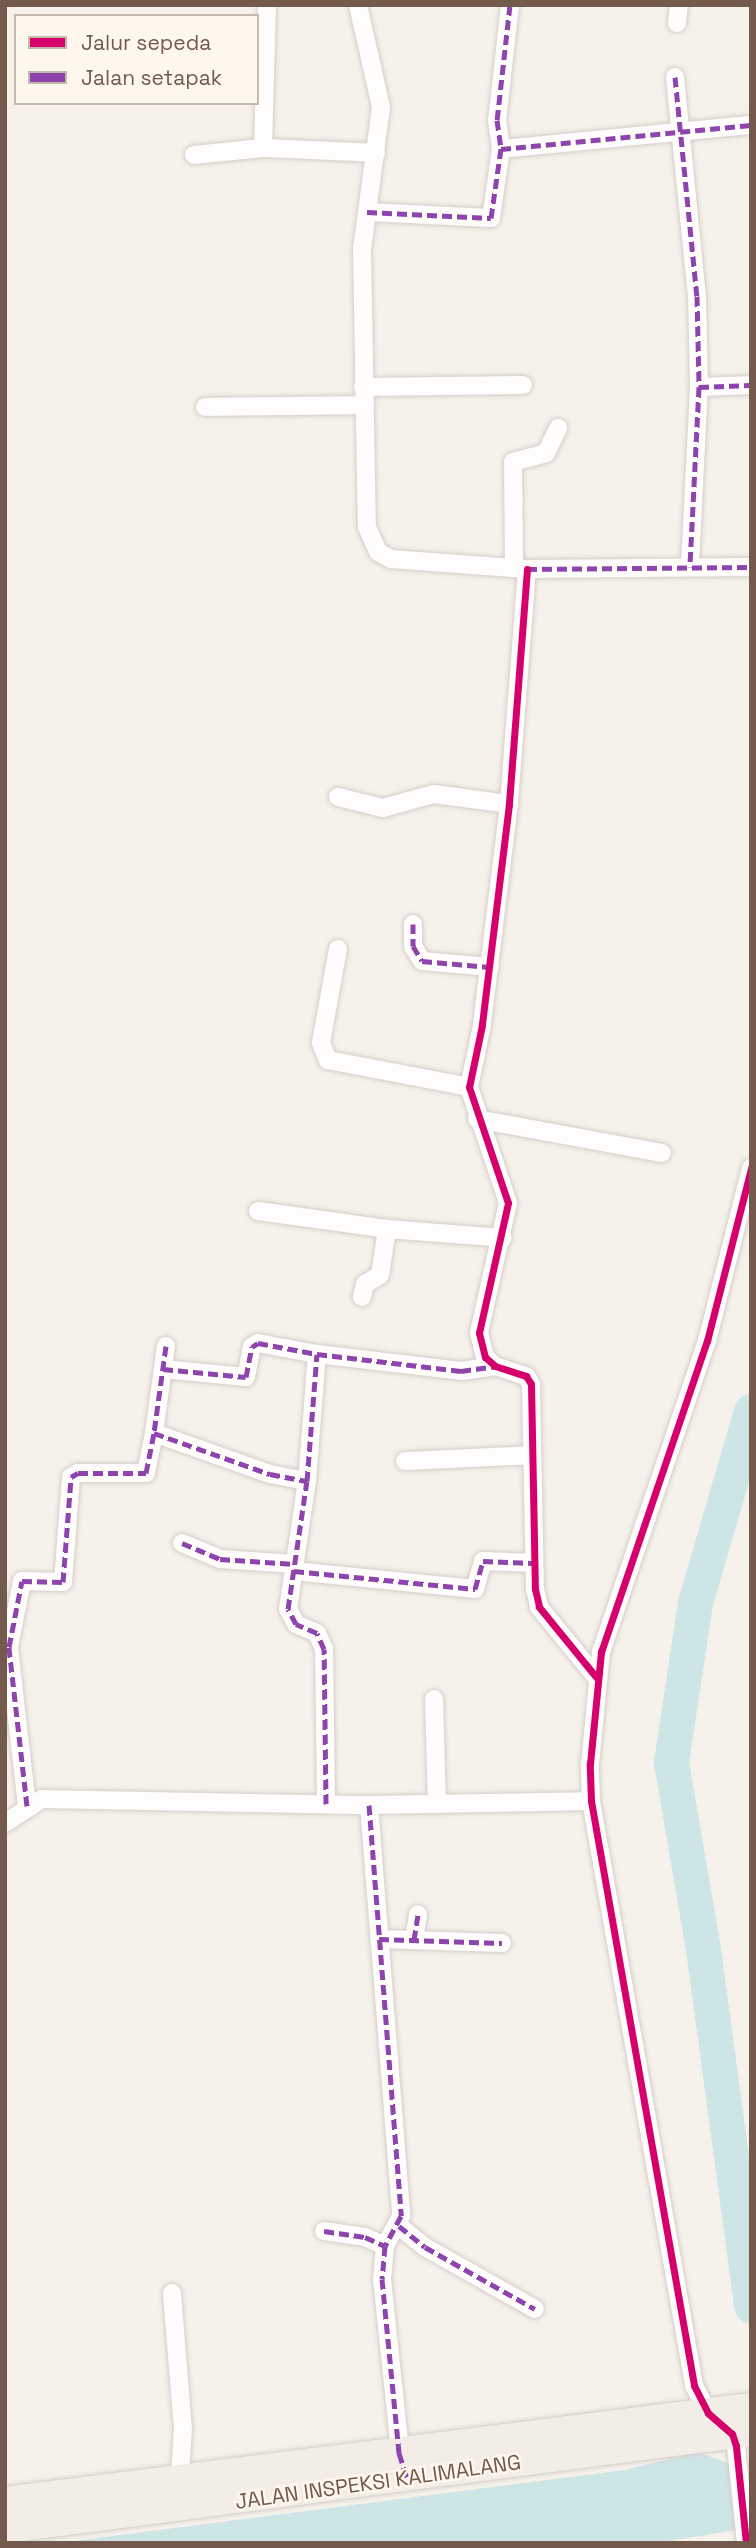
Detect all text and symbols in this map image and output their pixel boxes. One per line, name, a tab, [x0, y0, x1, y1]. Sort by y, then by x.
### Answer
legend	[14, 14, 259, 105]
text: Jalur sepeda	[81, 29, 211, 56]
text: Jalan setapak	[81, 64, 222, 91]
street label: JALAN INSPEKSI KALIMALANG	[234, 2449, 522, 2515]

